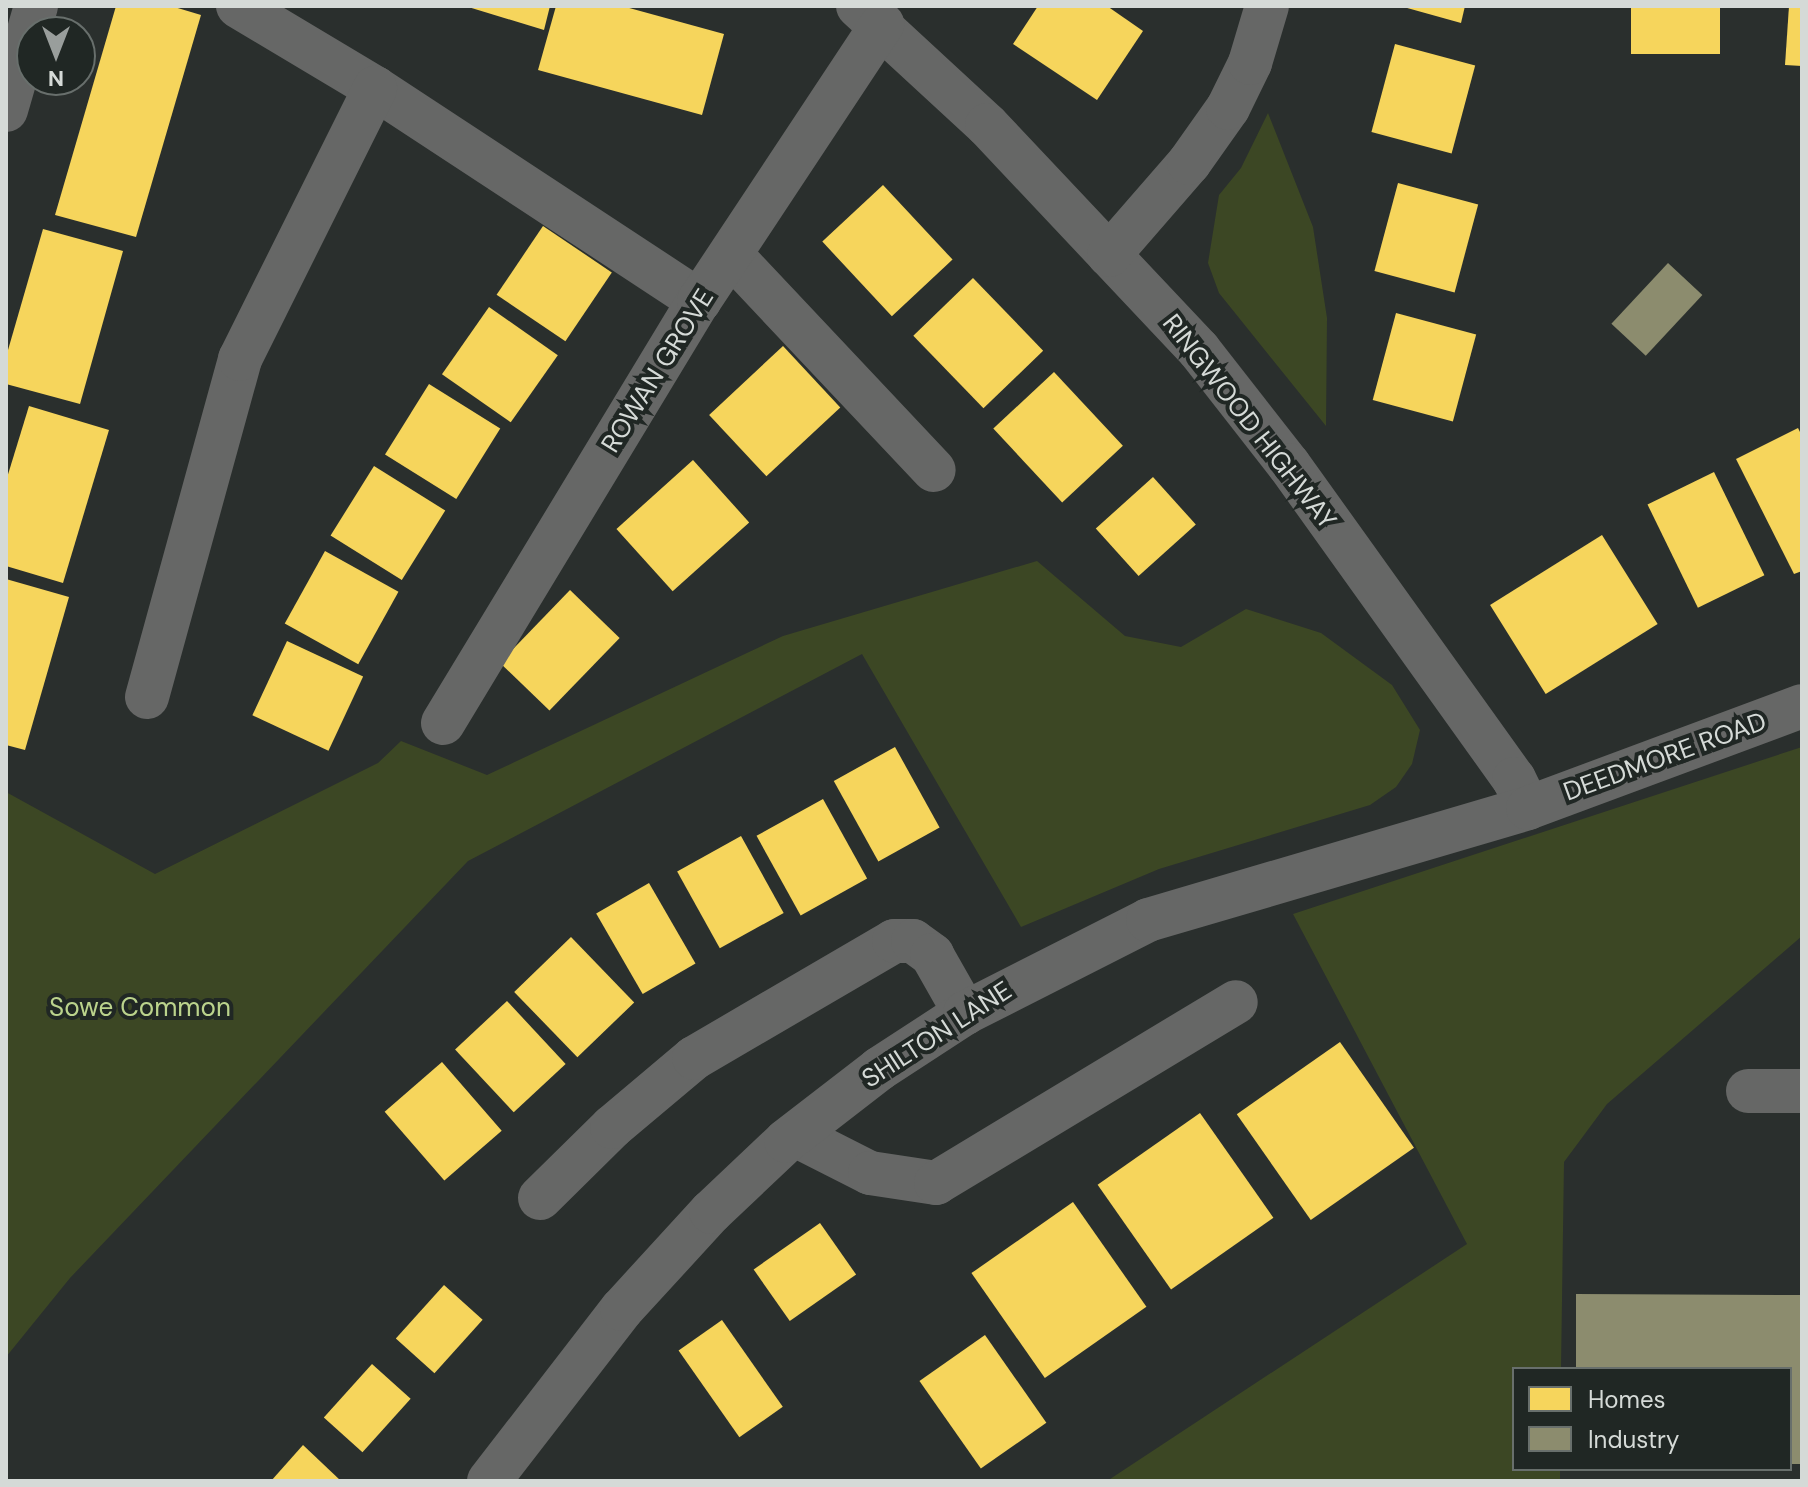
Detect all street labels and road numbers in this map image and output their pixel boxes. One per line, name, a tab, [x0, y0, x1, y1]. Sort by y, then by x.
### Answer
street label: ROWAN GROVE	[595, 283, 721, 459]
street label: RINGWOOD HIGHWAY	[1156, 308, 1342, 536]
street label: DEEDMORE ROAD	[1559, 706, 1771, 808]
street label: SHILTON LANE	[856, 975, 1018, 1095]

